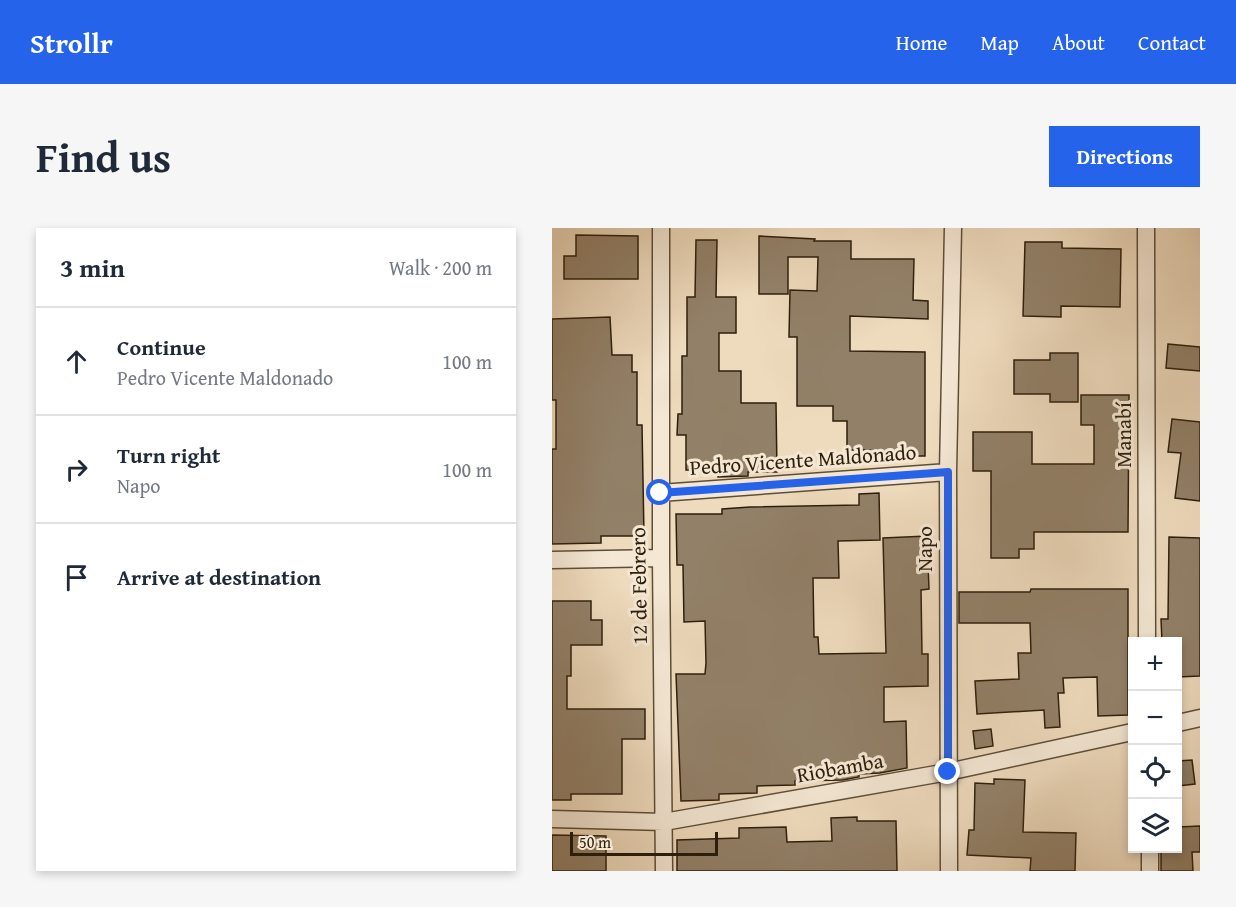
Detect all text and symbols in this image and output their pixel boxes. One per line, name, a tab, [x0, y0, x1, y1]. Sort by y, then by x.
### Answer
text: Strollr	[30, 22, 113, 63]
text: Home	[896, 27, 947, 58]
text: Map	[980, 27, 1019, 58]
text: About	[1052, 27, 1105, 58]
text: Contact	[1138, 27, 1206, 58]
text: Find us	[36, 126, 171, 187]
button: Directions	[1049, 126, 1200, 187]
text: 3 min	[60, 248, 125, 287]
text: Walk · 200 m	[389, 253, 492, 282]
text: Continue	[117, 331, 206, 363]
icon: ahead	[60, 345, 93, 378]
text: 100 m	[442, 347, 492, 376]
text: Pedro Vicente Maldonado	[117, 363, 333, 392]
street label: Manabí	[1108, 401, 1139, 468]
street label: Pedro Vicente Maldonado	[689, 436, 917, 483]
text: Turn right	[117, 439, 220, 471]
icon: right	[60, 453, 93, 486]
text: 100 m	[442, 455, 492, 484]
text: Napo	[117, 471, 161, 500]
route start	[646, 479, 672, 505]
street label: Napo	[909, 526, 940, 572]
street label: 12 de Febrero	[622, 527, 655, 645]
icon: arrive	[60, 561, 93, 594]
text: Arrive at destination	[117, 561, 321, 593]
map controls	[1128, 637, 1182, 853]
button: +	[1128, 637, 1182, 691]
button: −	[1128, 691, 1182, 745]
street label: Riobamba	[794, 745, 886, 790]
button: locate	[1128, 745, 1182, 799]
route end	[934, 758, 960, 784]
button: layers	[1128, 799, 1182, 853]
scale bar	[570, 829, 718, 856]
text: 50 m	[579, 830, 611, 854]

